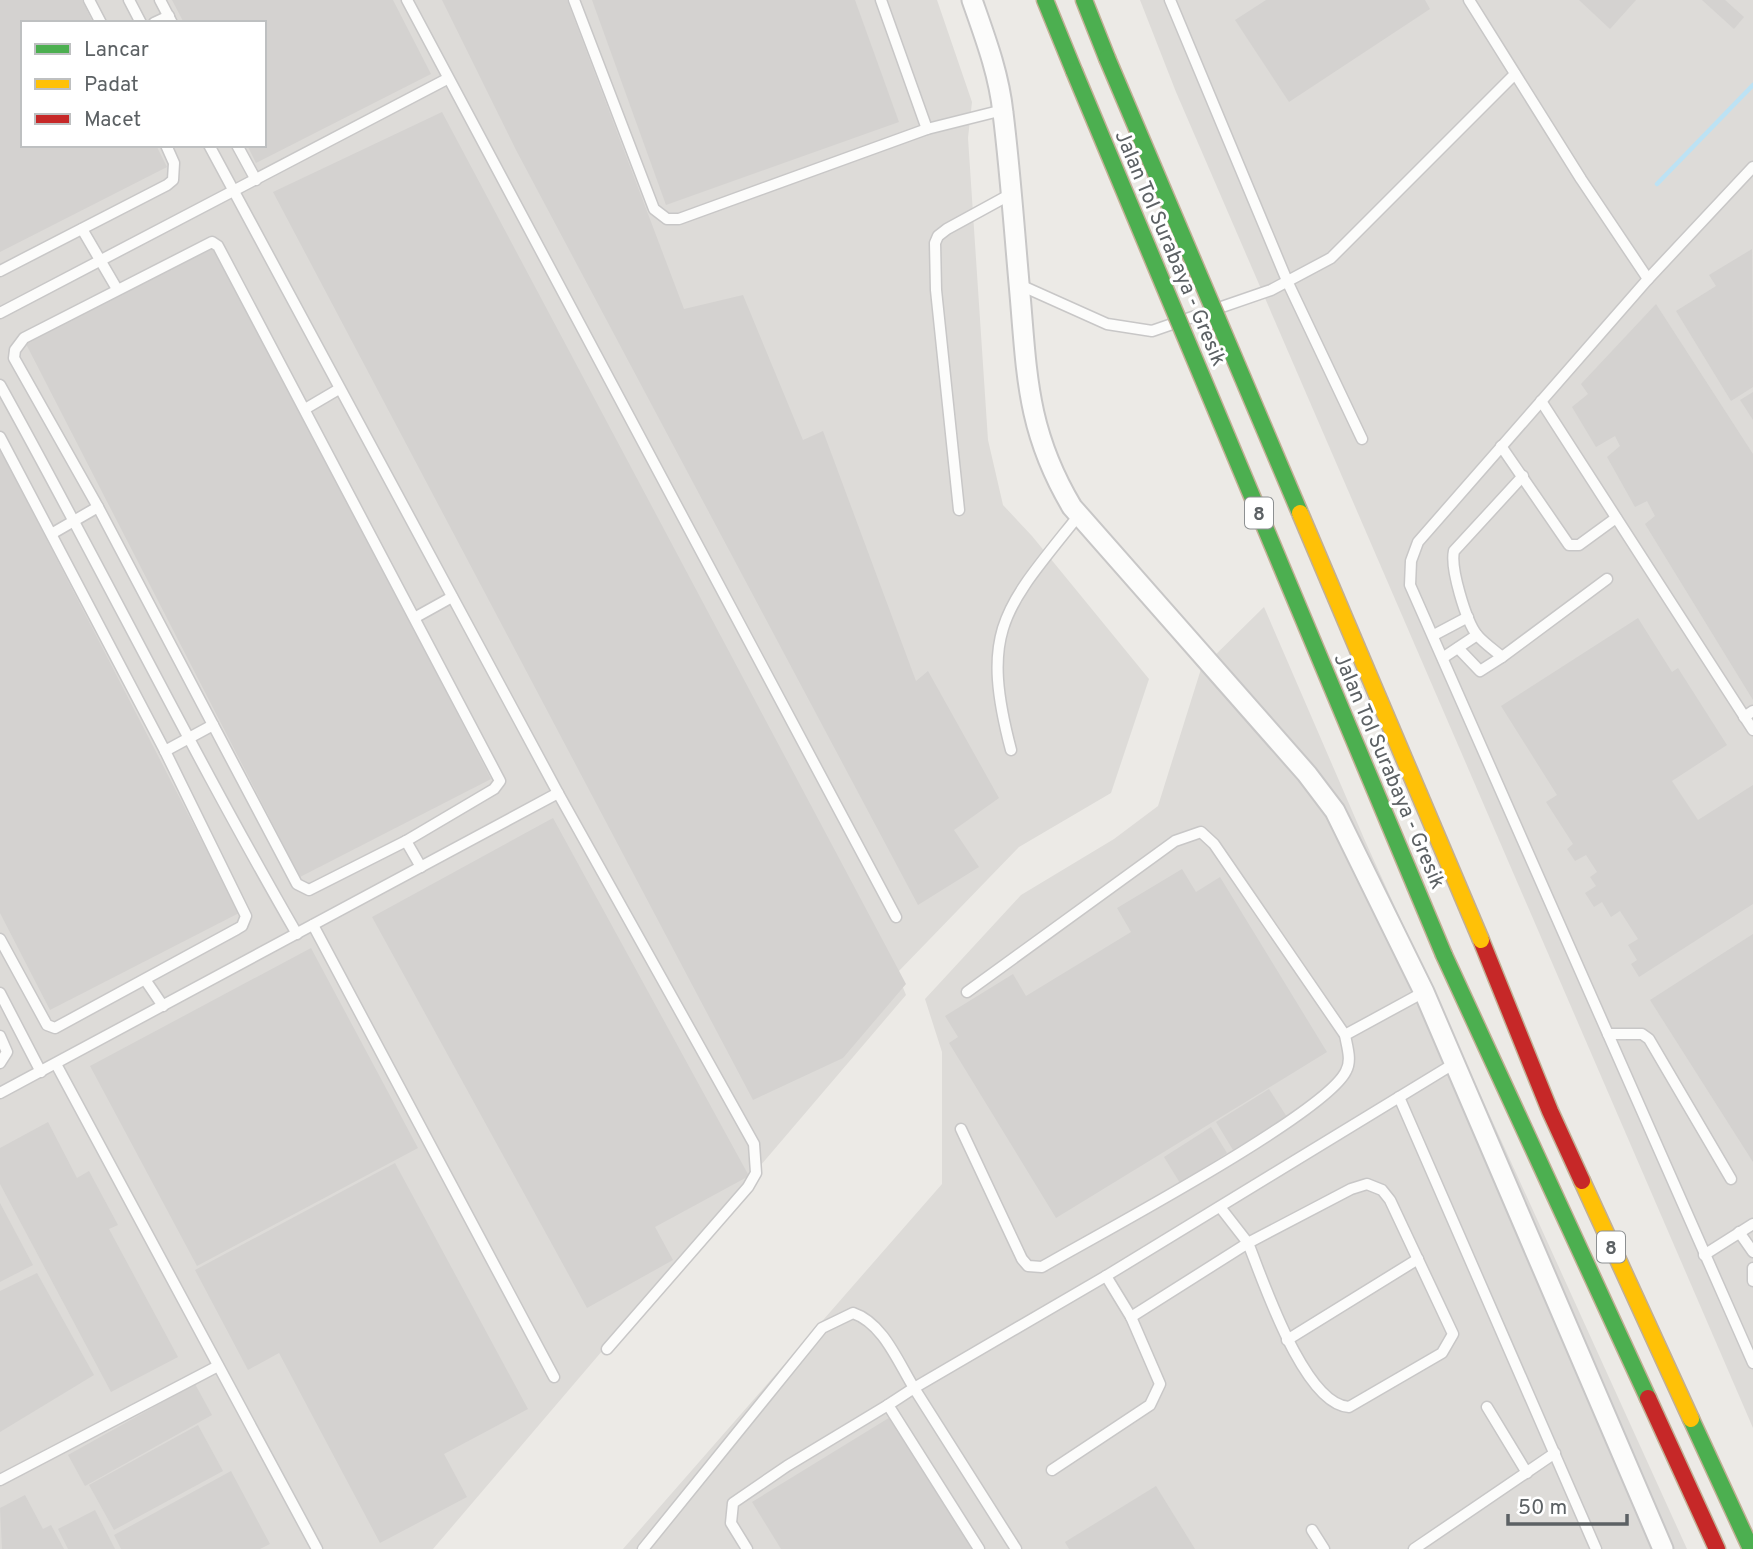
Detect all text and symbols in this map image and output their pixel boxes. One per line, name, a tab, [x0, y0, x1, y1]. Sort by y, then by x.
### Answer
legend	[21, 21, 266, 147]
text: Lancar	[84, 37, 149, 64]
text: Padat	[84, 72, 139, 99]
text: Macet	[84, 107, 141, 134]
street label: Jalan Tol Surabaya - Gresik	[1108, 127, 1232, 371]
road number: 8	[1245, 498, 1273, 528]
street label: Jalan Tol Surabaya - Gresik	[1327, 650, 1451, 894]
road number: 8	[1597, 1232, 1625, 1262]
scale bar	[1508, 1482, 1627, 1526]
text: 50 m	[1518, 1495, 1567, 1522]

